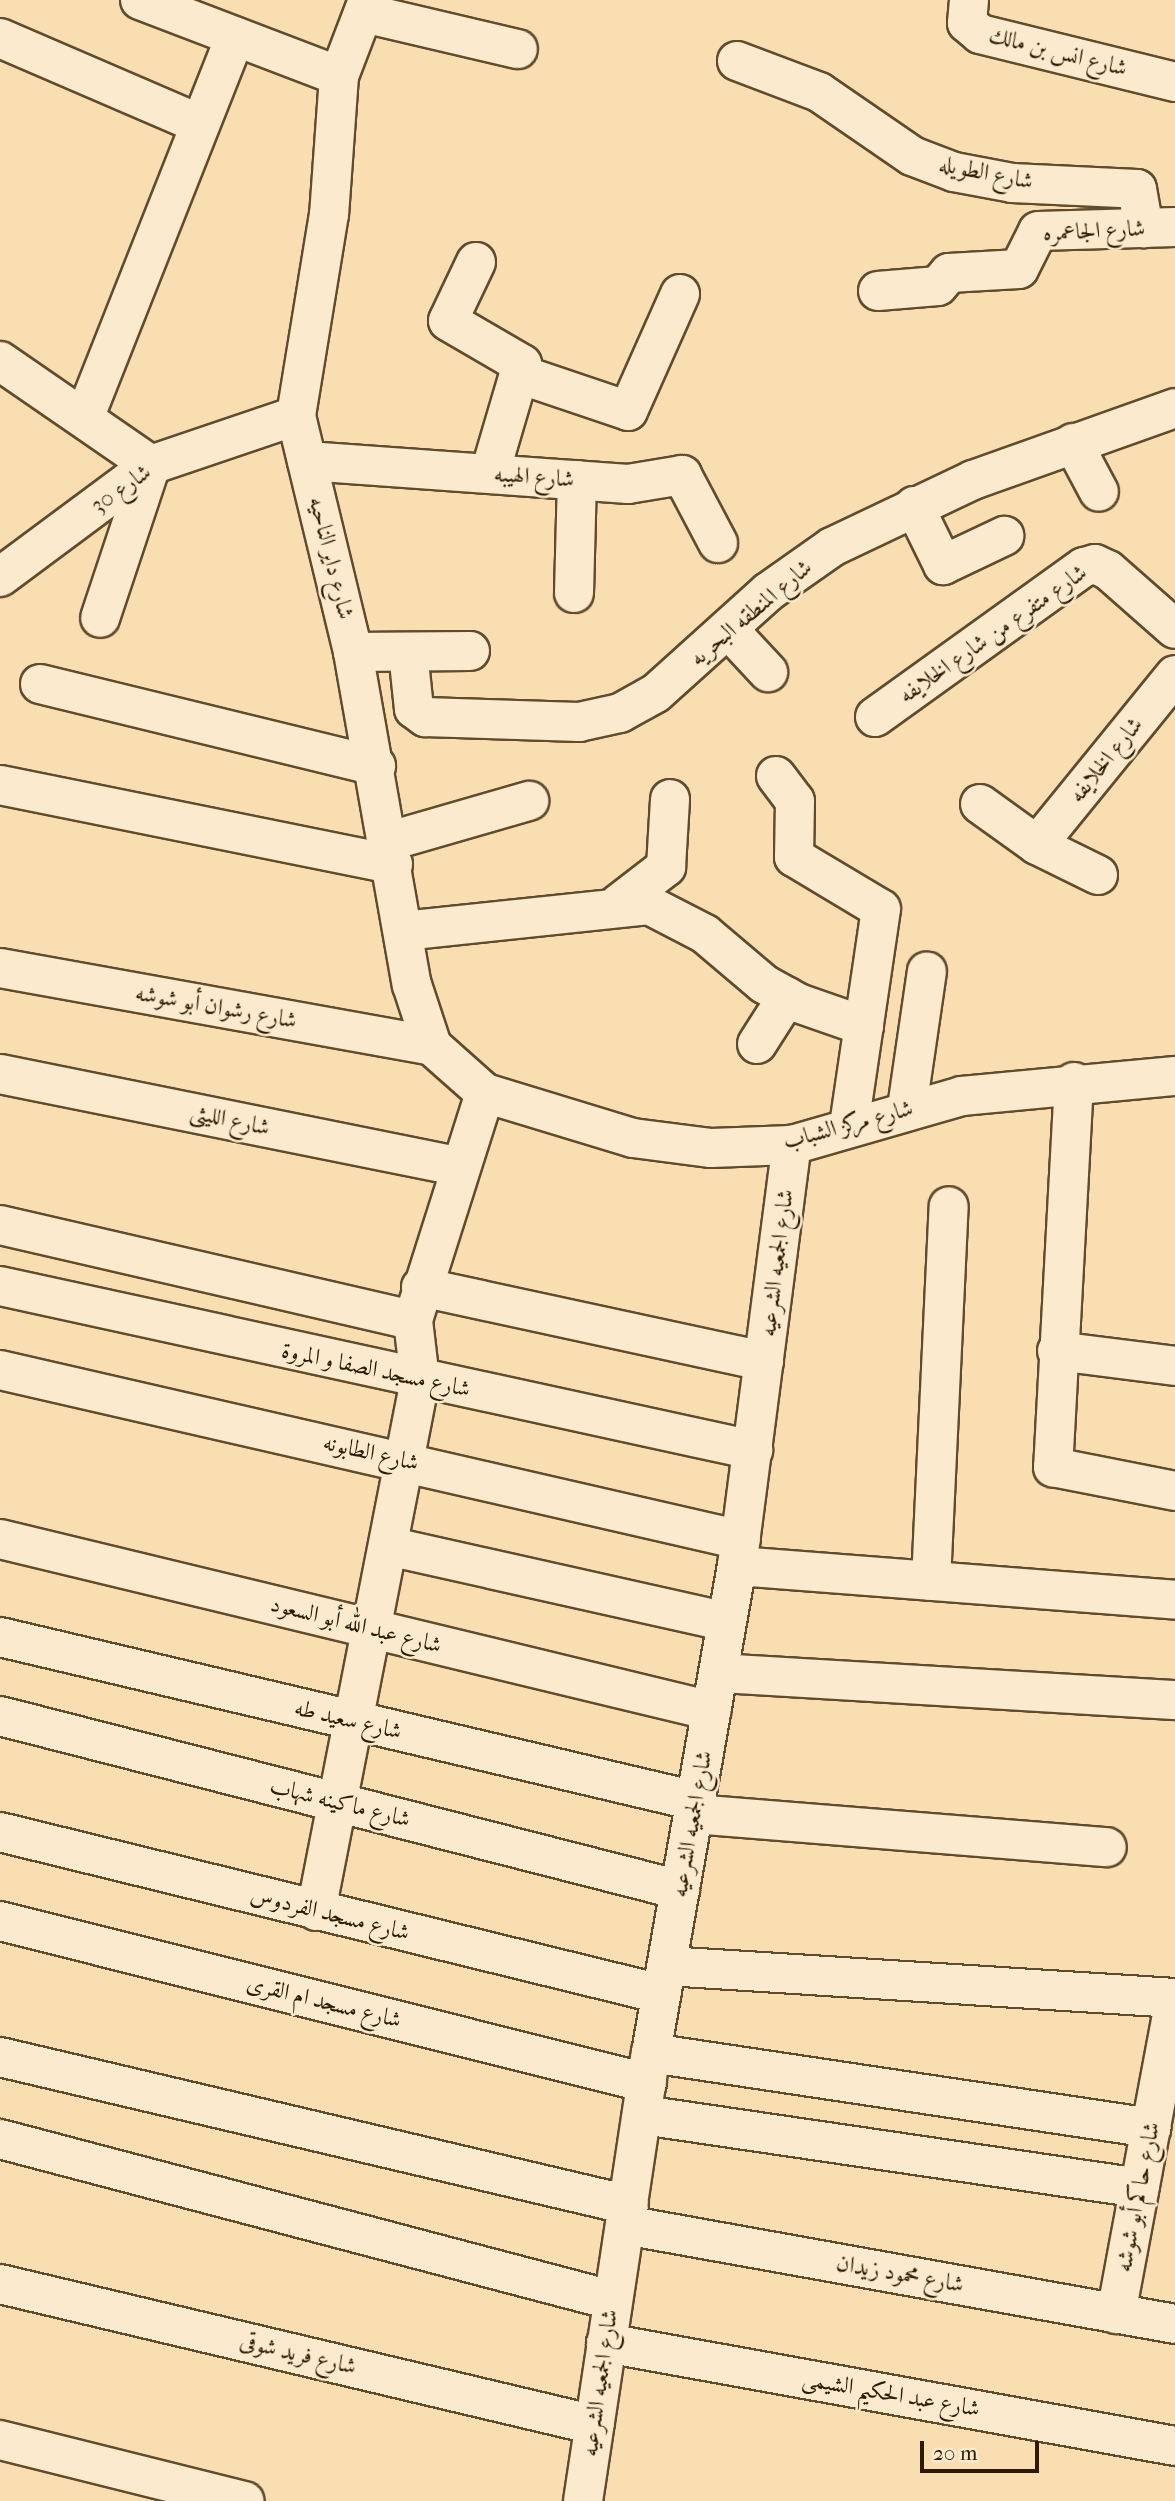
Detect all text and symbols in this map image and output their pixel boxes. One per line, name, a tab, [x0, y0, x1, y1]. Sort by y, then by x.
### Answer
street label: شارع انس بن مالك	[986, 22, 1130, 82]
street label: شارع الطويله	[937, 150, 1035, 196]
street label: شارع الجاعمره	[1042, 215, 1146, 247]
street label: شارع 30	[86, 458, 156, 520]
street label: شارع الهيبه	[493, 460, 575, 494]
street label: شارع داير الناحيه	[302, 494, 360, 622]
street label: شارع المنطقه البحريه	[684, 554, 818, 672]
street label: شارع متفرع من شارع الخلايفه	[894, 559, 1092, 709]
street label: شارع الخلايفه	[1063, 712, 1149, 808]
street label: شارع رشوان أبو شوشه	[133, 979, 299, 1035]
street label: شارع مركز الشباب	[780, 1094, 916, 1156]
street label: شارع الليثى	[188, 1098, 272, 1142]
street label: شارع الجمعيه الشرعيه	[754, 1188, 800, 1338]
street label: شارع مسجد الصفا و المروة	[279, 1337, 473, 1403]
street label: شارع الطابونه	[321, 1429, 421, 1477]
street label: شارع عبد الله أبو السعود	[268, 1590, 444, 1660]
street label: شارع سعيد طه	[292, 1694, 404, 1746]
street label: شارع الجمعيه الشرعيه	[666, 1749, 718, 1899]
street label: شارع ماكينه شهاب	[267, 1772, 413, 1834]
street label: شارع مسجد الفردوس	[248, 1881, 412, 1947]
street label: شارع مسجد ام القرى	[244, 1969, 404, 2035]
street label: شارع حاكم أبو شوشه	[1110, 2120, 1166, 2274]
street label: شارع محمود زيدان	[834, 2249, 966, 2299]
street label: شارع الجمعيه الشرعيه	[576, 2308, 624, 2458]
street label: شارع فريد شوقى	[237, 2327, 359, 2381]
street label: شارع عبد الحكيم الشيمى	[800, 2365, 982, 2423]
scale bar	[923, 2428, 1042, 2472]
text: 20 m	[933, 2441, 977, 2465]

